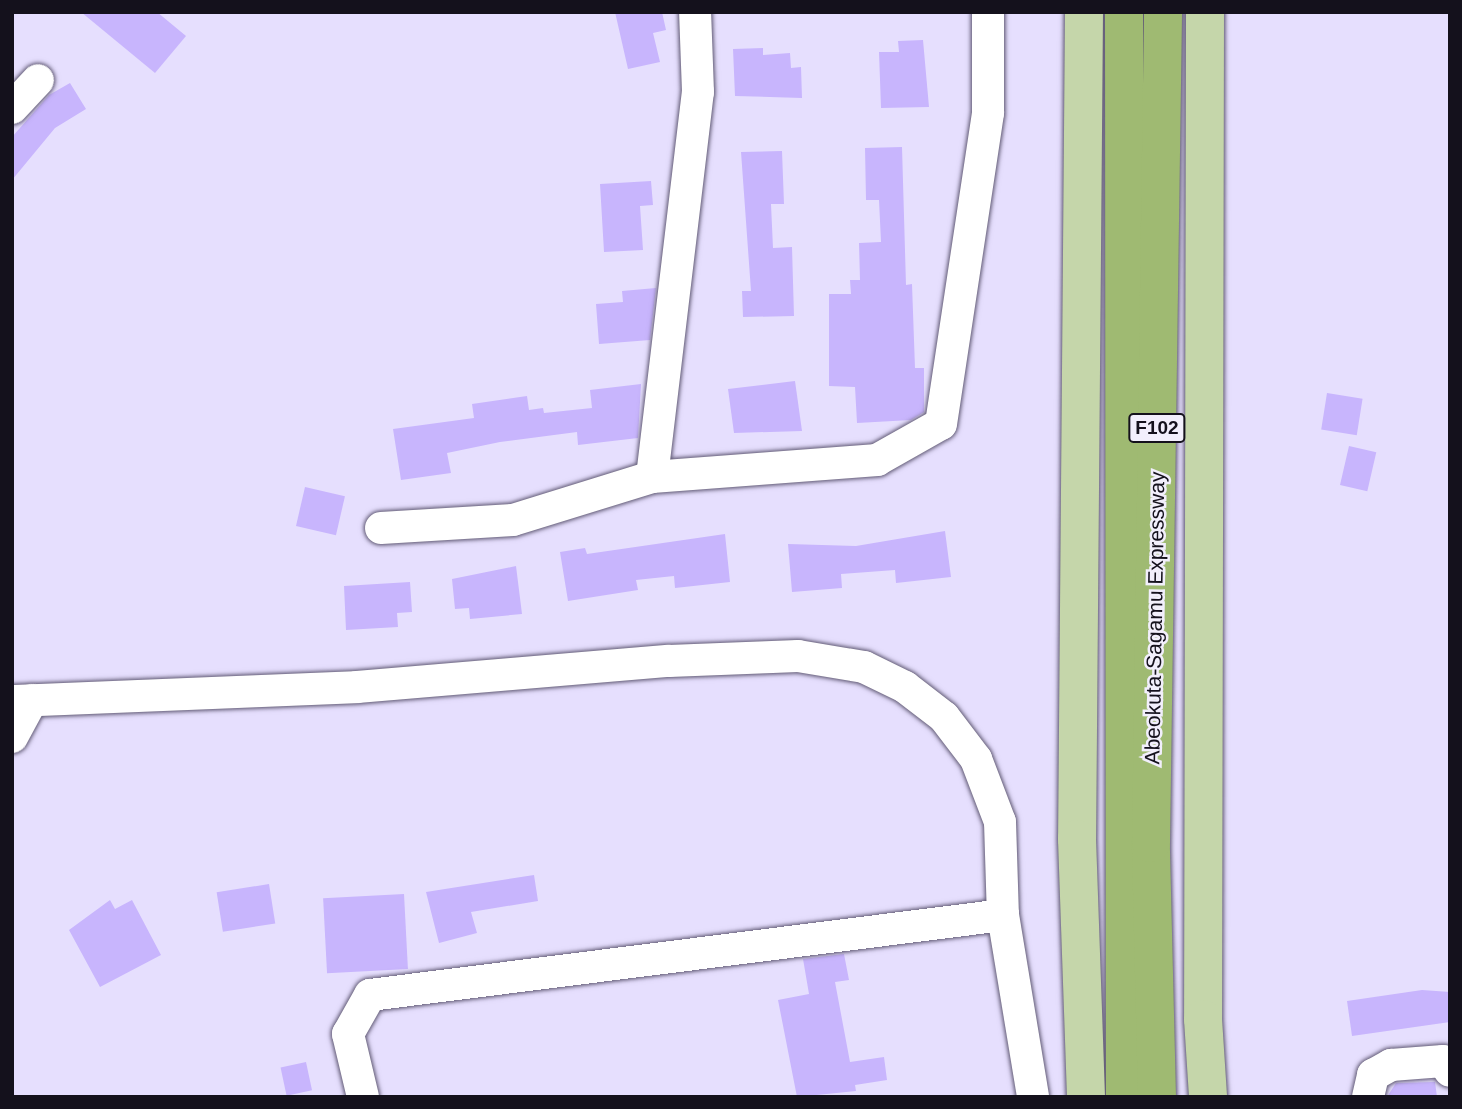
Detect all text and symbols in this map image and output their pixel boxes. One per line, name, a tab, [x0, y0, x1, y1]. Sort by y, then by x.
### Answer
road number: F102	[1127, 412, 1187, 444]
street label: Abeokuta-Sagamu Expressway	[1140, 471, 1170, 765]

